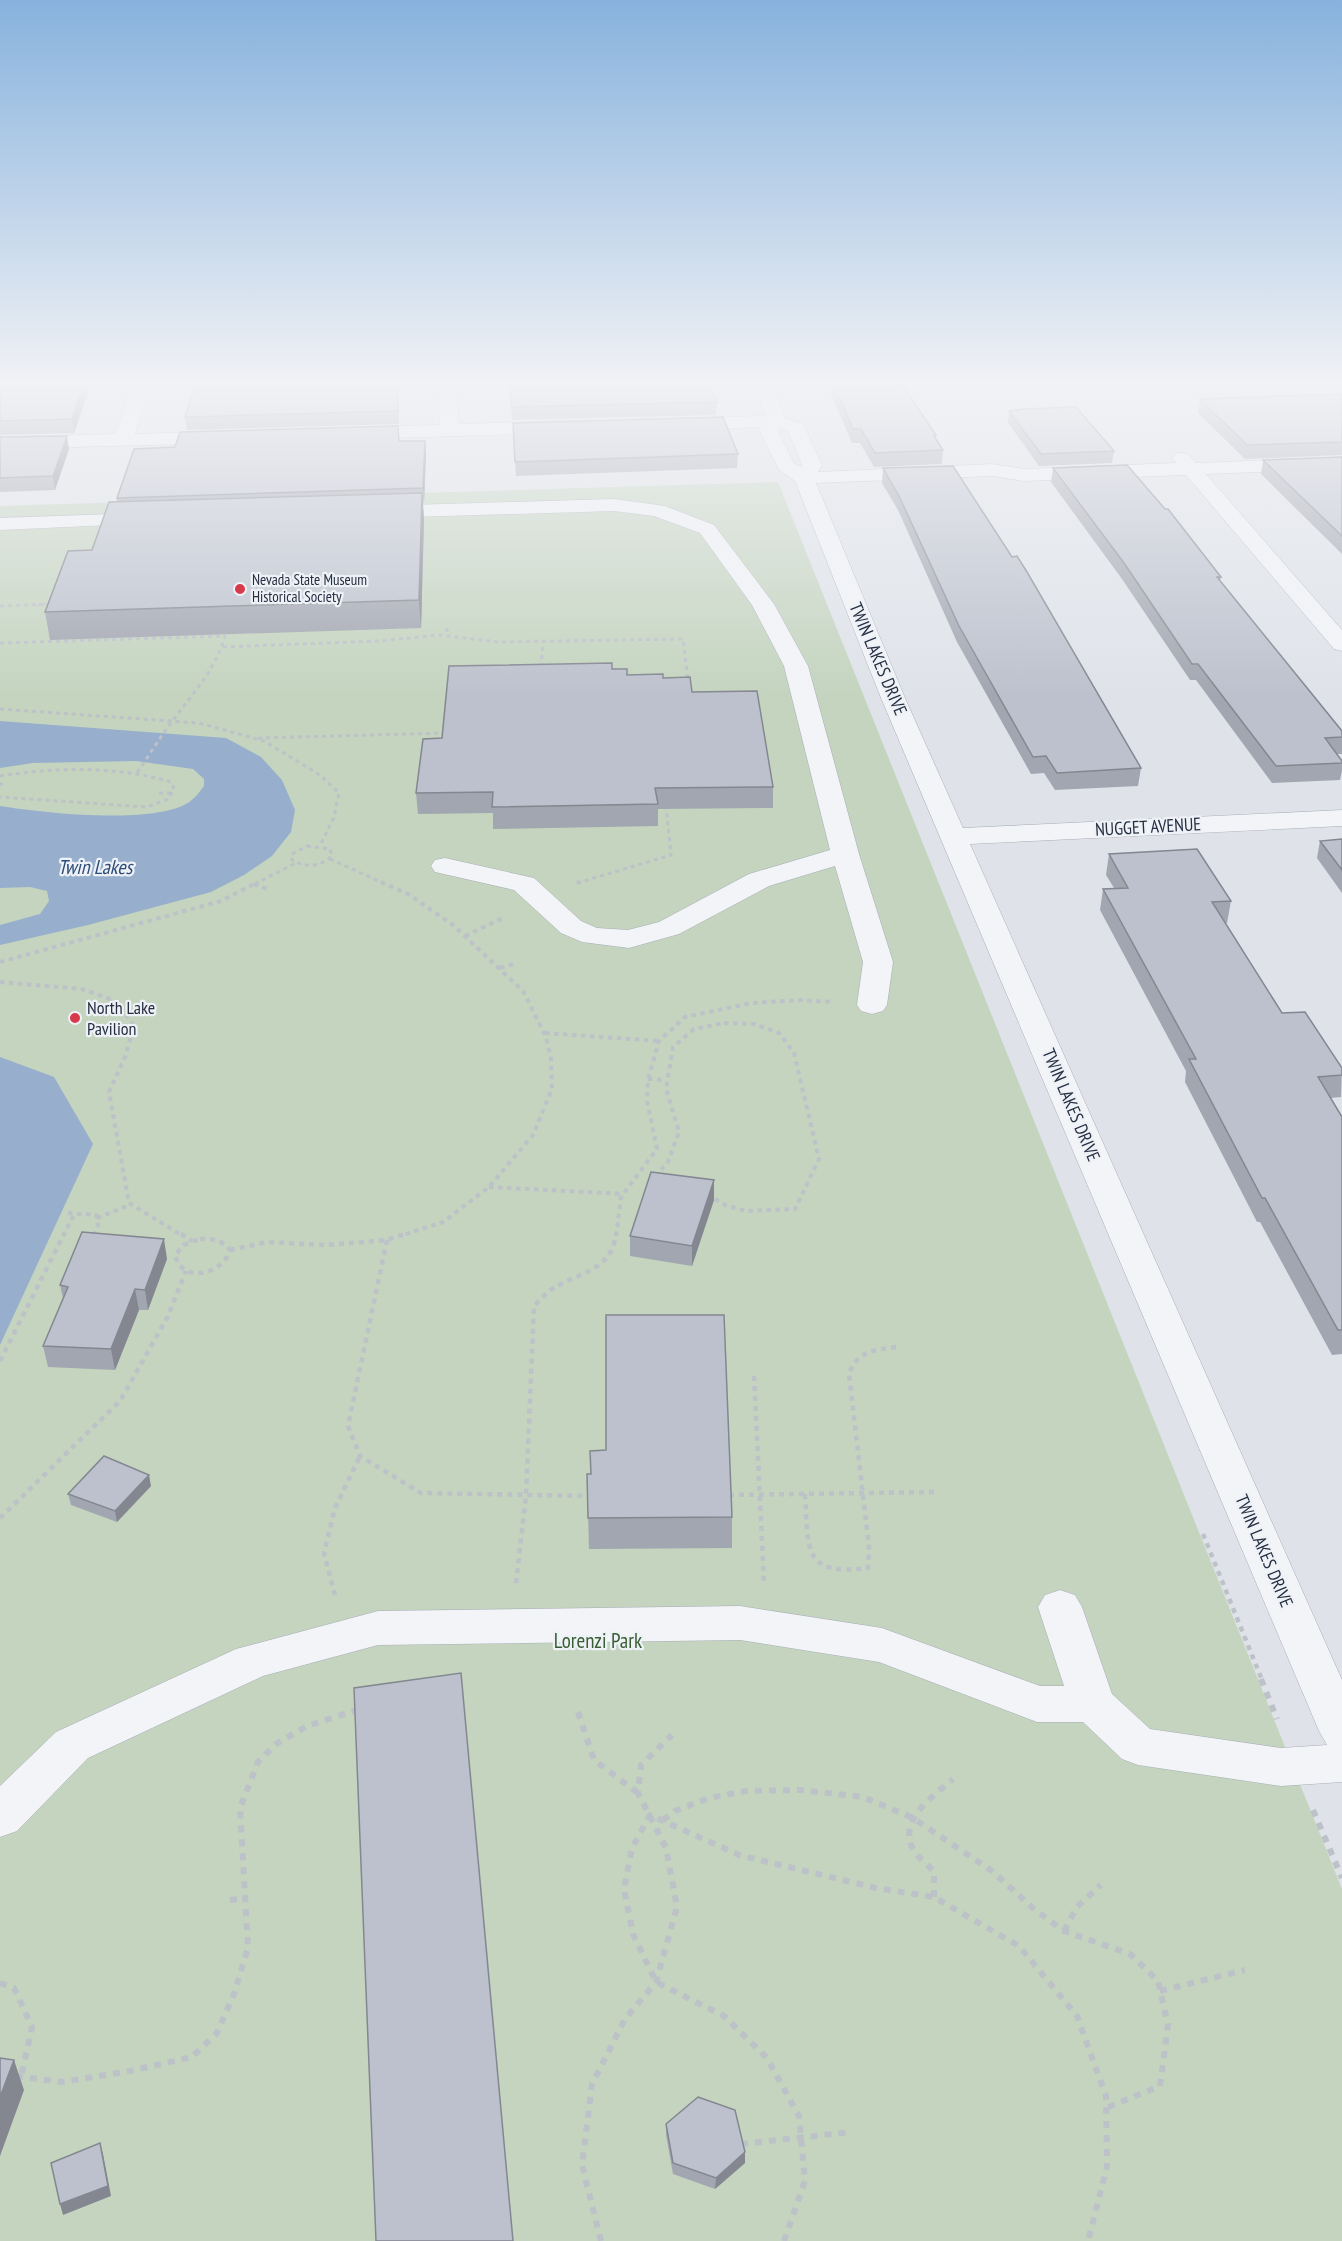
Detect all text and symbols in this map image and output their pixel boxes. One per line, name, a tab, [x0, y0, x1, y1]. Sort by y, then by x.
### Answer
place label: Nevada State Museum Historical Society	[252, 570, 367, 606]
marker: Nevada State Museum Historical Society	[233, 582, 247, 596]
street label: TWIN LAKES DRIVE	[844, 599, 913, 719]
street label: NUGGET AVENUE	[1094, 812, 1201, 841]
water label: Twin Lakes	[58, 854, 135, 880]
place label: North Lake Pavilion	[87, 996, 155, 1040]
marker: North Lake Pavilion	[68, 1011, 82, 1025]
street label: TWIN LAKES DRIVE	[1037, 1045, 1106, 1165]
street label: TWIN LAKES DRIVE	[1230, 1491, 1299, 1611]
park label: Lorenzi Park	[554, 1627, 642, 1654]

